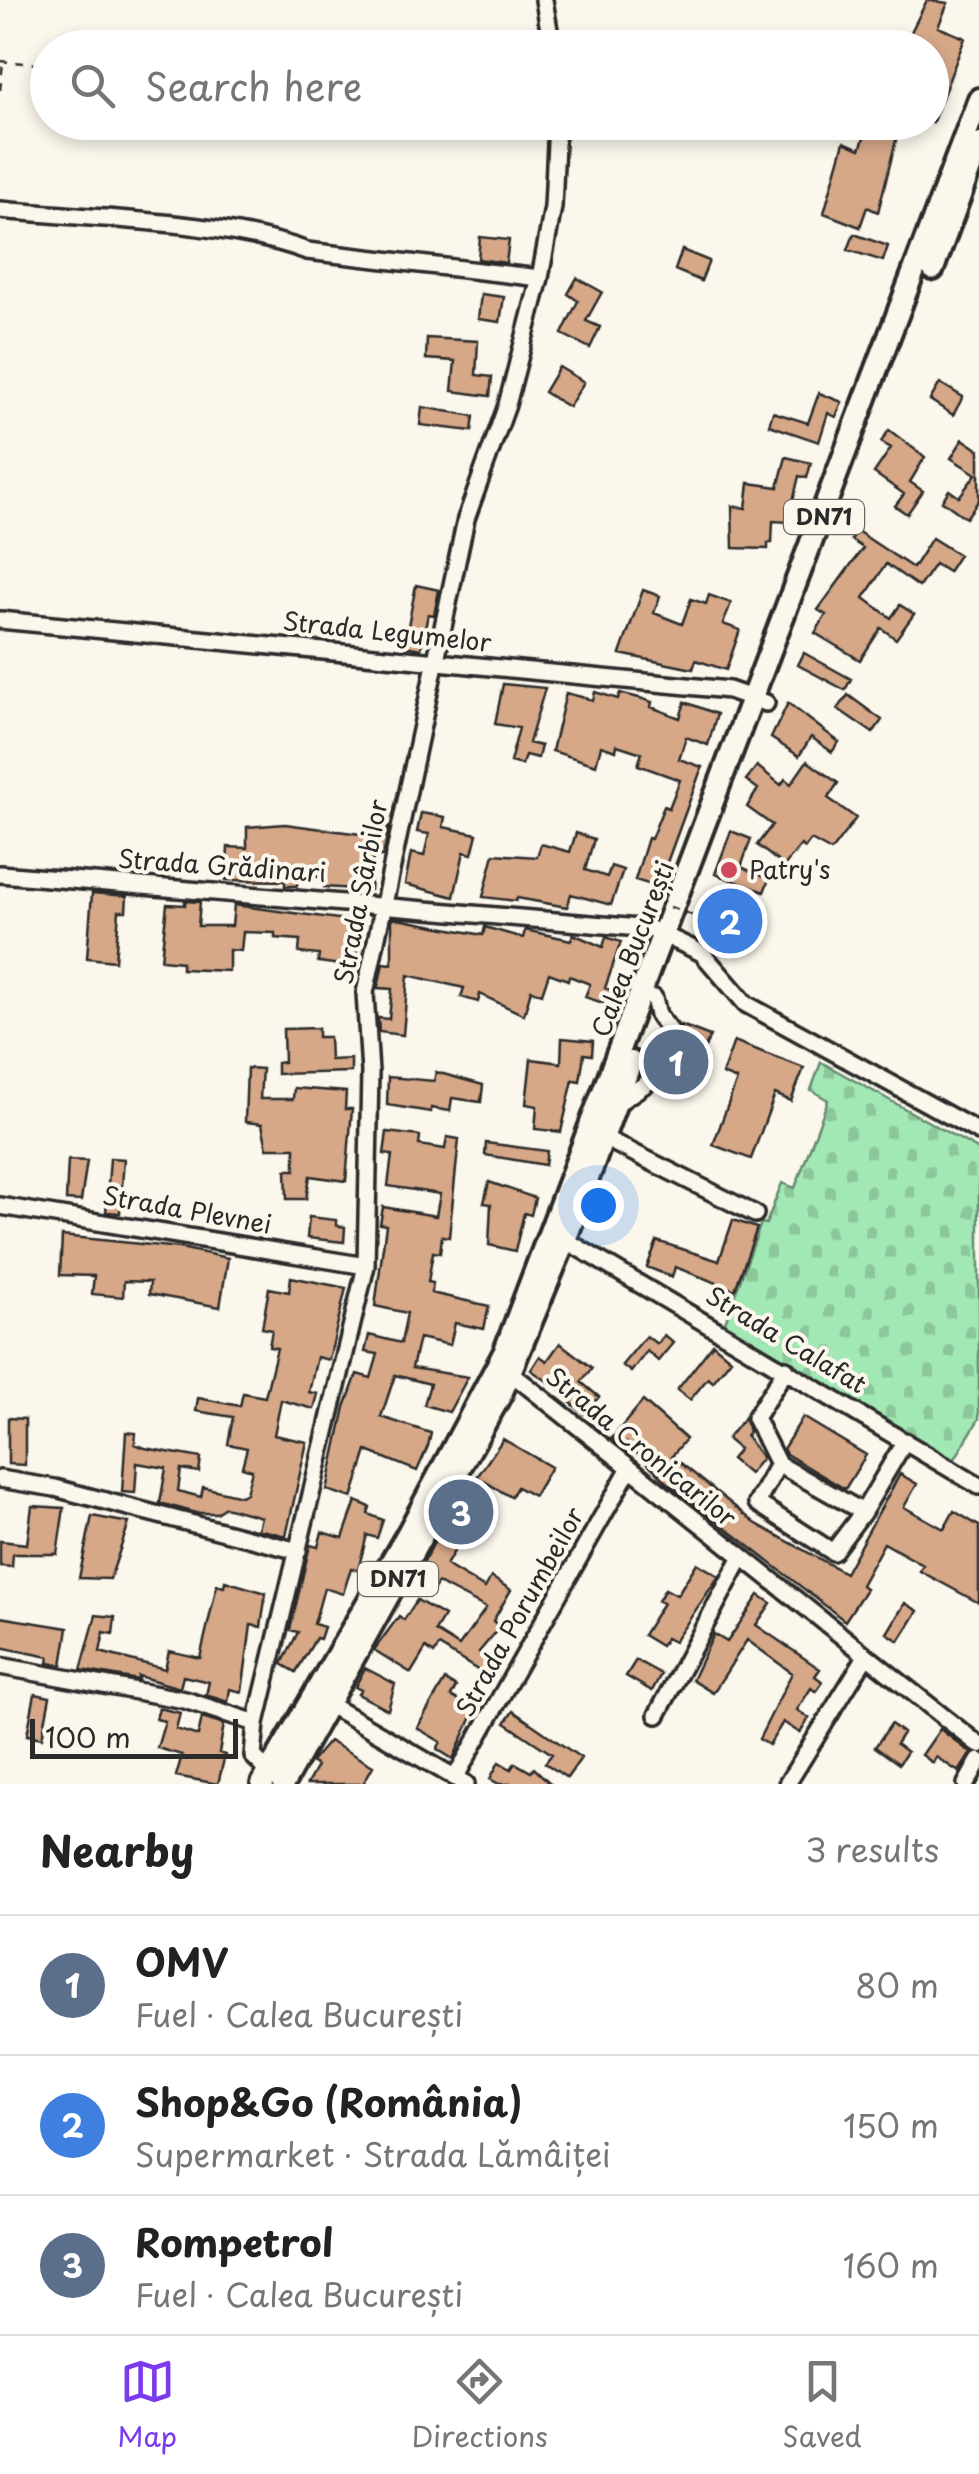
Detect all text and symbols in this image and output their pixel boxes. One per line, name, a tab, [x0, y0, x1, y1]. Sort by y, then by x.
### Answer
search box	[30, 30, 949, 140]
text: Search here	[145, 57, 362, 114]
icon: search	[65, 58, 120, 113]
road number: DN71	[784, 500, 864, 534]
street label: Strada Legumelor	[281, 601, 494, 661]
street label: Strada Sârbilor	[323, 796, 397, 988]
street label: Strada Grădinari	[117, 839, 327, 891]
place label: Patry's	[749, 850, 830, 888]
street label: Calea București	[581, 855, 683, 1042]
marker: Patry's	[718, 859, 740, 881]
pin: 2	[698, 884, 762, 958]
pin: 1	[644, 1024, 708, 1100]
street label: Strada Plevnei	[100, 1175, 275, 1243]
your location	[573, 1180, 624, 1231]
street label: Strada Calafat	[699, 1276, 874, 1402]
street label: Strada Cronicarilor	[538, 1357, 746, 1535]
pin: 3	[428, 1474, 494, 1550]
street label: Strada Porumbeilor	[446, 1499, 593, 1723]
road number: DN71	[358, 1562, 438, 1596]
scale bar	[30, 1714, 238, 1758]
text: 100 m	[45, 1715, 131, 1758]
text: Nearby	[40, 1818, 194, 1881]
text: 3 results	[805, 1825, 939, 1873]
text: OMV	[135, 1933, 228, 1990]
text: 1	[65, 1961, 80, 2009]
text: 80 m	[855, 1961, 939, 2009]
text: Fuel · Calea București	[135, 1990, 463, 2038]
text: Shop&Go (România)	[135, 2073, 523, 2130]
text: 2	[61, 2101, 84, 2149]
text: 150 m	[843, 2101, 939, 2149]
text: Supermarket · Strada Lămâiței	[135, 2130, 611, 2178]
text: Rompetrol	[135, 2213, 333, 2270]
text: 3	[62, 2241, 83, 2289]
text: 160 m	[843, 2241, 939, 2289]
text: Fuel · Calea București	[135, 2270, 463, 2318]
tab: Map	[117, 2354, 177, 2457]
tab: Directions	[412, 2354, 548, 2457]
tab: Saved	[782, 2354, 862, 2457]

